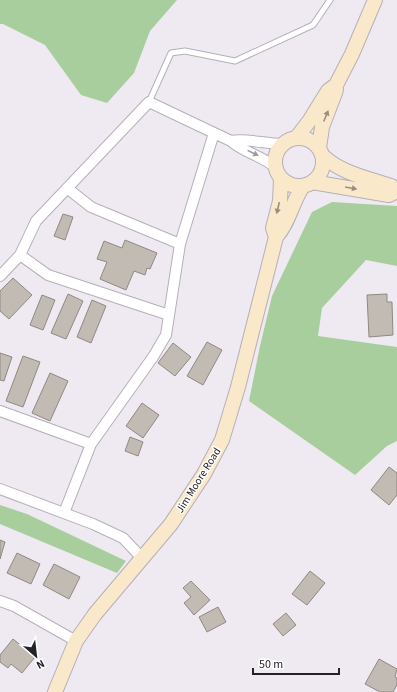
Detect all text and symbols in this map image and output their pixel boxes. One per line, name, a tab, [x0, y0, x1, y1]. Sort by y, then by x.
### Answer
one-way arrow	[323, 111, 329, 122]
one-way arrow	[247, 150, 259, 156]
one-way arrow	[345, 186, 357, 192]
one-way arrow	[275, 202, 281, 214]
street label: Jim Moore Road	[172, 445, 224, 516]
north arrow	[16, 636, 56, 676]
scale bar	[253, 650, 339, 676]
text: N	[34, 656, 47, 673]
text: 50 m	[259, 656, 283, 673]

